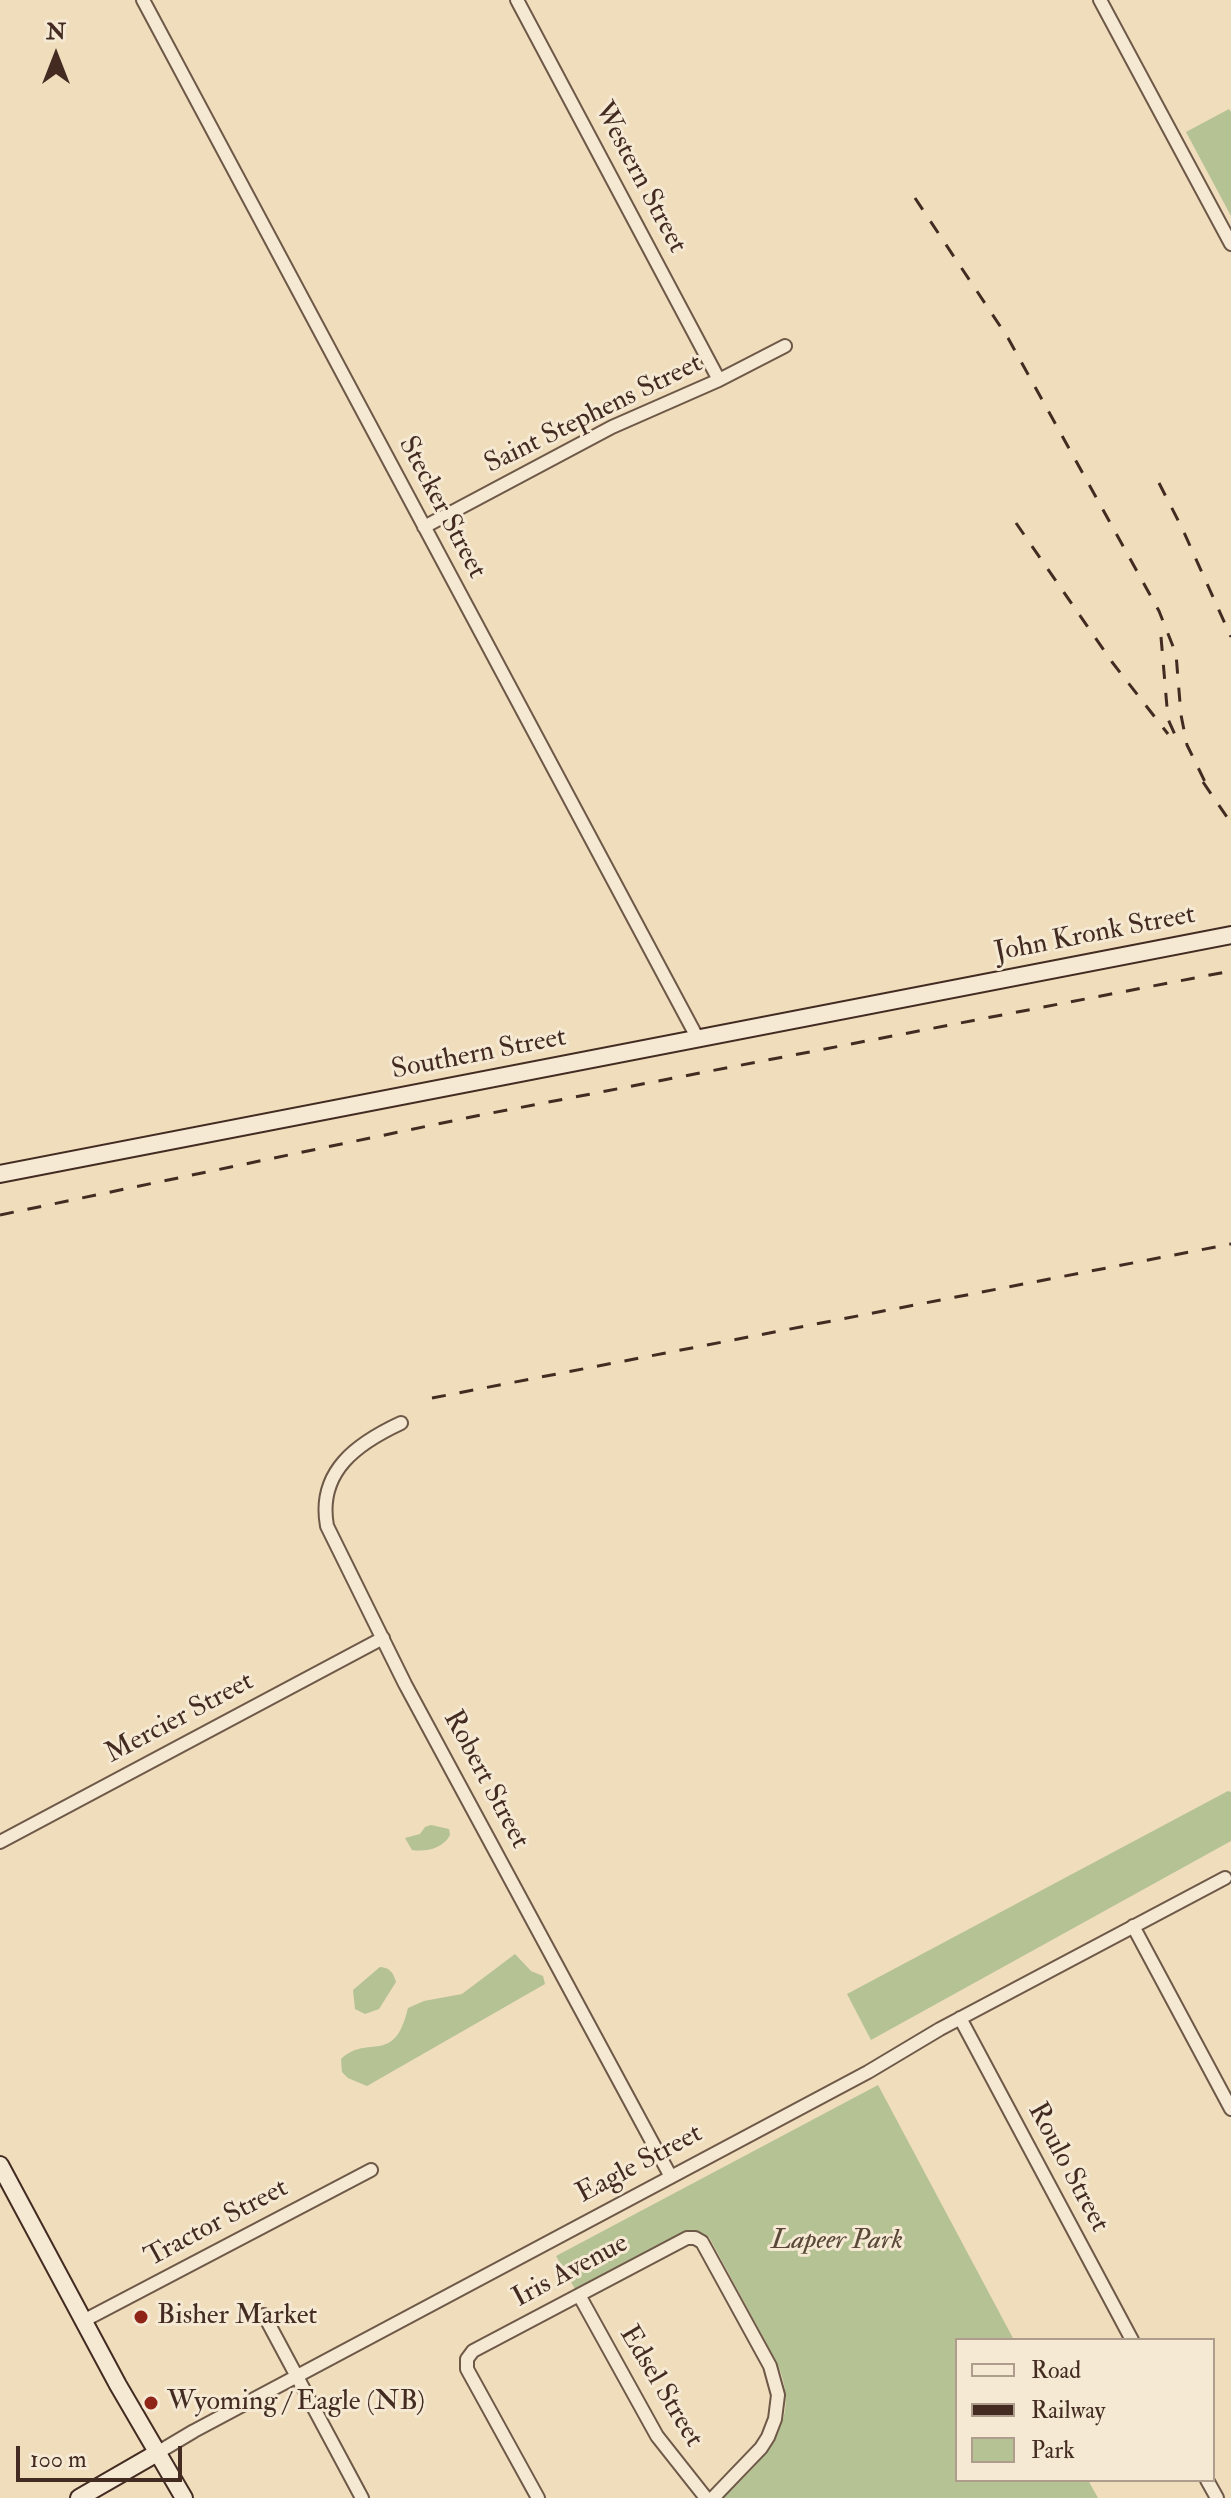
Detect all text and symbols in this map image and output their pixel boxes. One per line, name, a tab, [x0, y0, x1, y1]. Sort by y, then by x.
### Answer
north arrow	[16, 16, 96, 96]
text: N	[46, 18, 66, 46]
street label: Western Street	[585, 97, 693, 259]
street label: Saint Stephens Street	[480, 348, 708, 482]
street label: Stecker Street	[390, 431, 492, 585]
street label: John Kronk Street	[992, 899, 1198, 971]
street label: Southern Street	[389, 1022, 569, 1088]
street label: Mercier Street	[100, 1666, 260, 1772]
street label: Robert Street	[435, 1705, 535, 1855]
street label: Roulo Street	[1019, 2098, 1115, 2238]
street label: Eagle Street	[571, 2118, 709, 2212]
street label: Tractor Street	[140, 2172, 294, 2276]
park label: Lapeer Park	[771, 2225, 903, 2259]
street label: Iris Avenue	[508, 2228, 634, 2316]
place label: Bisher Market	[157, 2300, 317, 2334]
marker: Bisher Market	[132, 2308, 150, 2326]
street label: Edsel Street	[611, 2320, 709, 2454]
legend	[955, 2338, 1215, 2482]
text: Road	[1031, 2355, 1081, 2386]
place label: Wyoming / Eagle (NB)	[167, 2386, 425, 2420]
marker: Wyoming / Eagle (NB)	[142, 2394, 160, 2412]
text: Railway	[1031, 2395, 1105, 2426]
scale bar	[20, 2430, 186, 2480]
text: Park	[1031, 2435, 1075, 2466]
text: 100 m	[30, 2444, 87, 2475]

